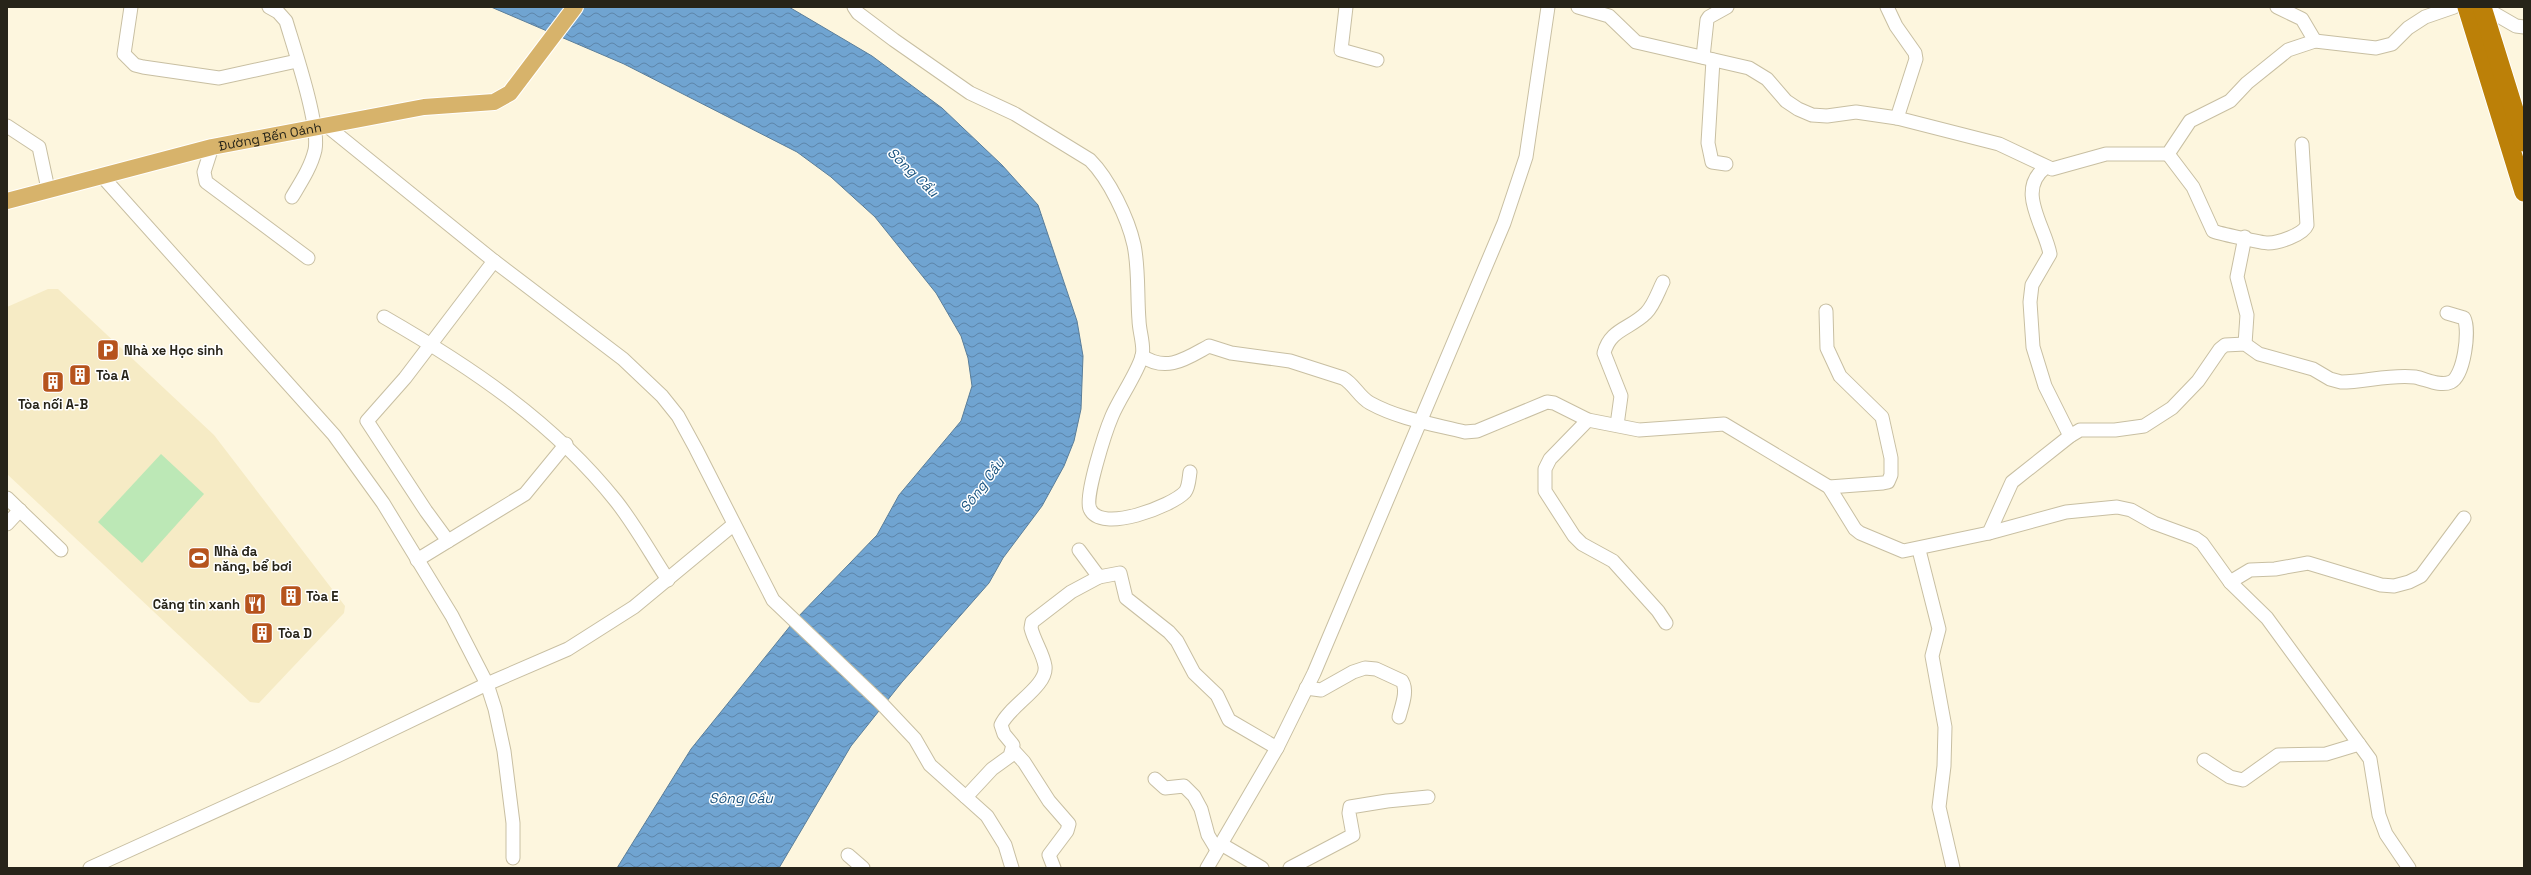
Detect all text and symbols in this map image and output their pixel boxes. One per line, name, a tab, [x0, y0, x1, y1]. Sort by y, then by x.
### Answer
street label: Đường Bến Oánh	[217, 119, 323, 155]
water label: Sông Cầu	[884, 143, 943, 202]
parking icon: Nhà xe Học sinh	[95, 337, 121, 363]
place label: Nhà xe Học sinh	[124, 342, 223, 359]
building icon: Tòa A	[67, 362, 93, 388]
place label: Tòa A	[96, 367, 130, 384]
building icon: Tòa nối A-B	[40, 369, 66, 395]
place label: Tòa nối A-B	[18, 396, 88, 413]
water label: Sông Cầu	[956, 453, 1009, 516]
place label: Nhà đa năng, bể bơi	[214, 543, 292, 575]
sports icon: Nhà đa năng, bể bơi	[186, 545, 212, 571]
building icon: Tòa E	[278, 583, 304, 609]
place label: Tòa E	[306, 588, 338, 605]
restaurant icon: Căng tin xanh	[242, 591, 268, 617]
place label: Căng tin xanh	[153, 596, 240, 613]
building icon: Tòa D	[249, 620, 275, 646]
place label: Tòa D	[278, 625, 312, 642]
water label: Sông Cầu	[709, 789, 774, 807]

